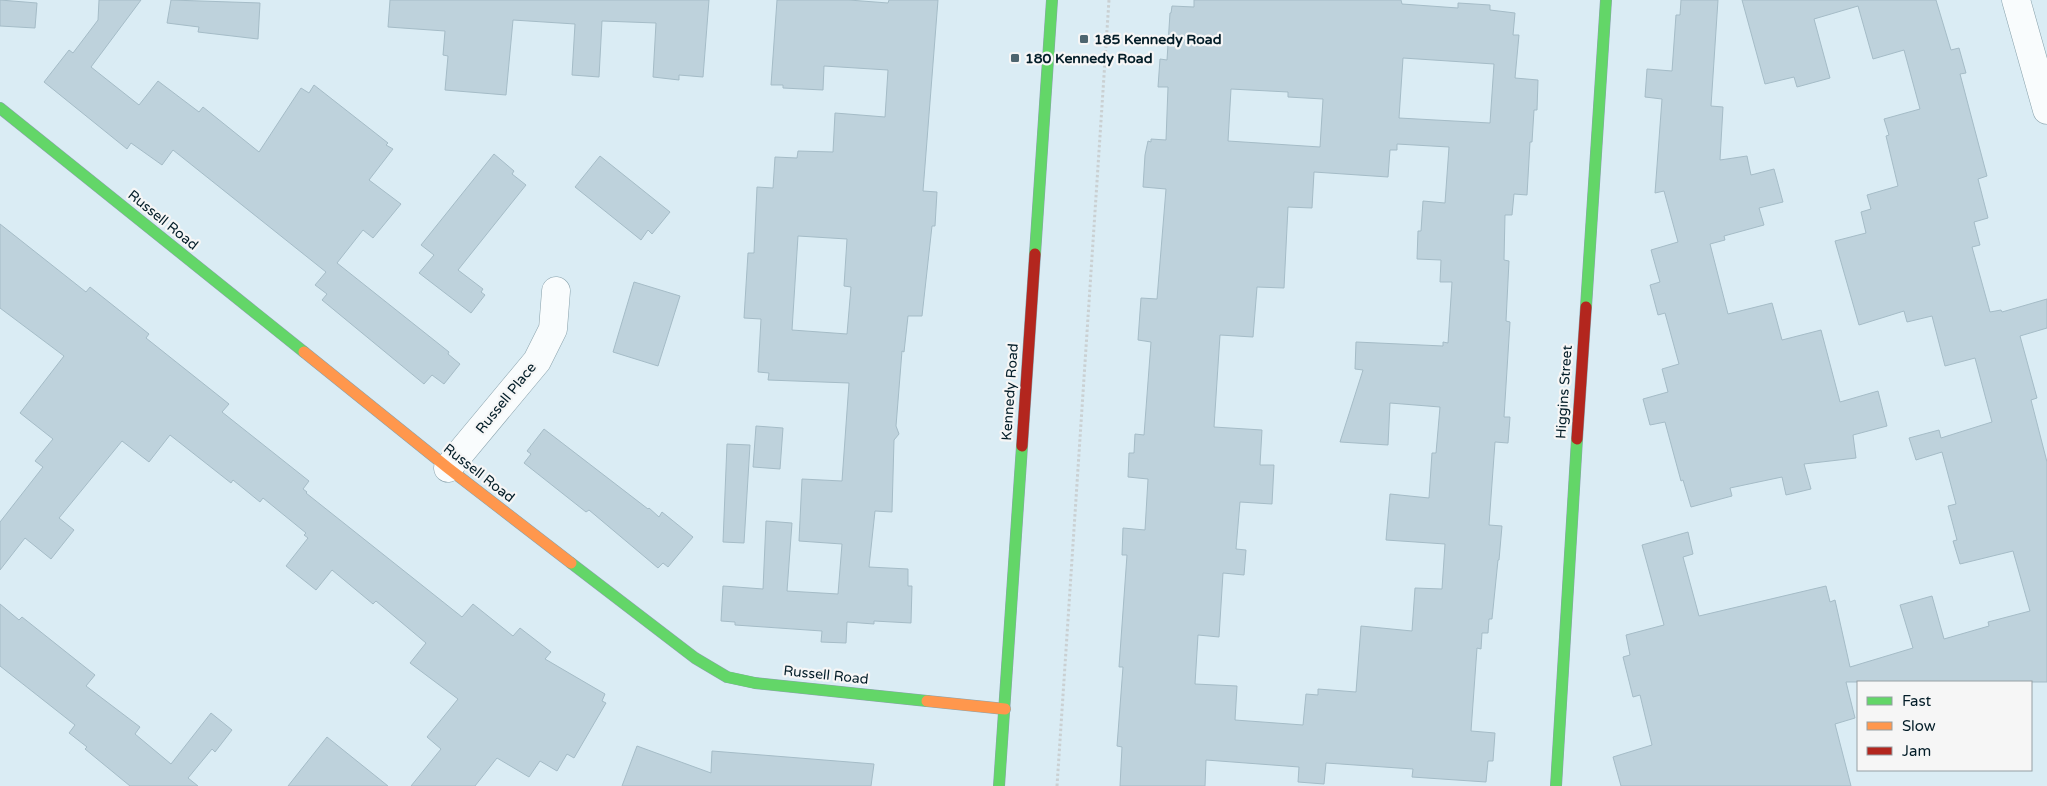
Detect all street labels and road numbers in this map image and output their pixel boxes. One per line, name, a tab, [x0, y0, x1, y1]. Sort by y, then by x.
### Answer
street label: Russell Road	[124, 186, 202, 254]
street label: Kennedy Road	[998, 343, 1022, 441]
street label: Higgins Street	[1552, 344, 1576, 439]
street label: Russell Place	[472, 359, 540, 437]
street label: Russell Road	[440, 440, 518, 506]
street label: Russell Road	[783, 662, 869, 688]

